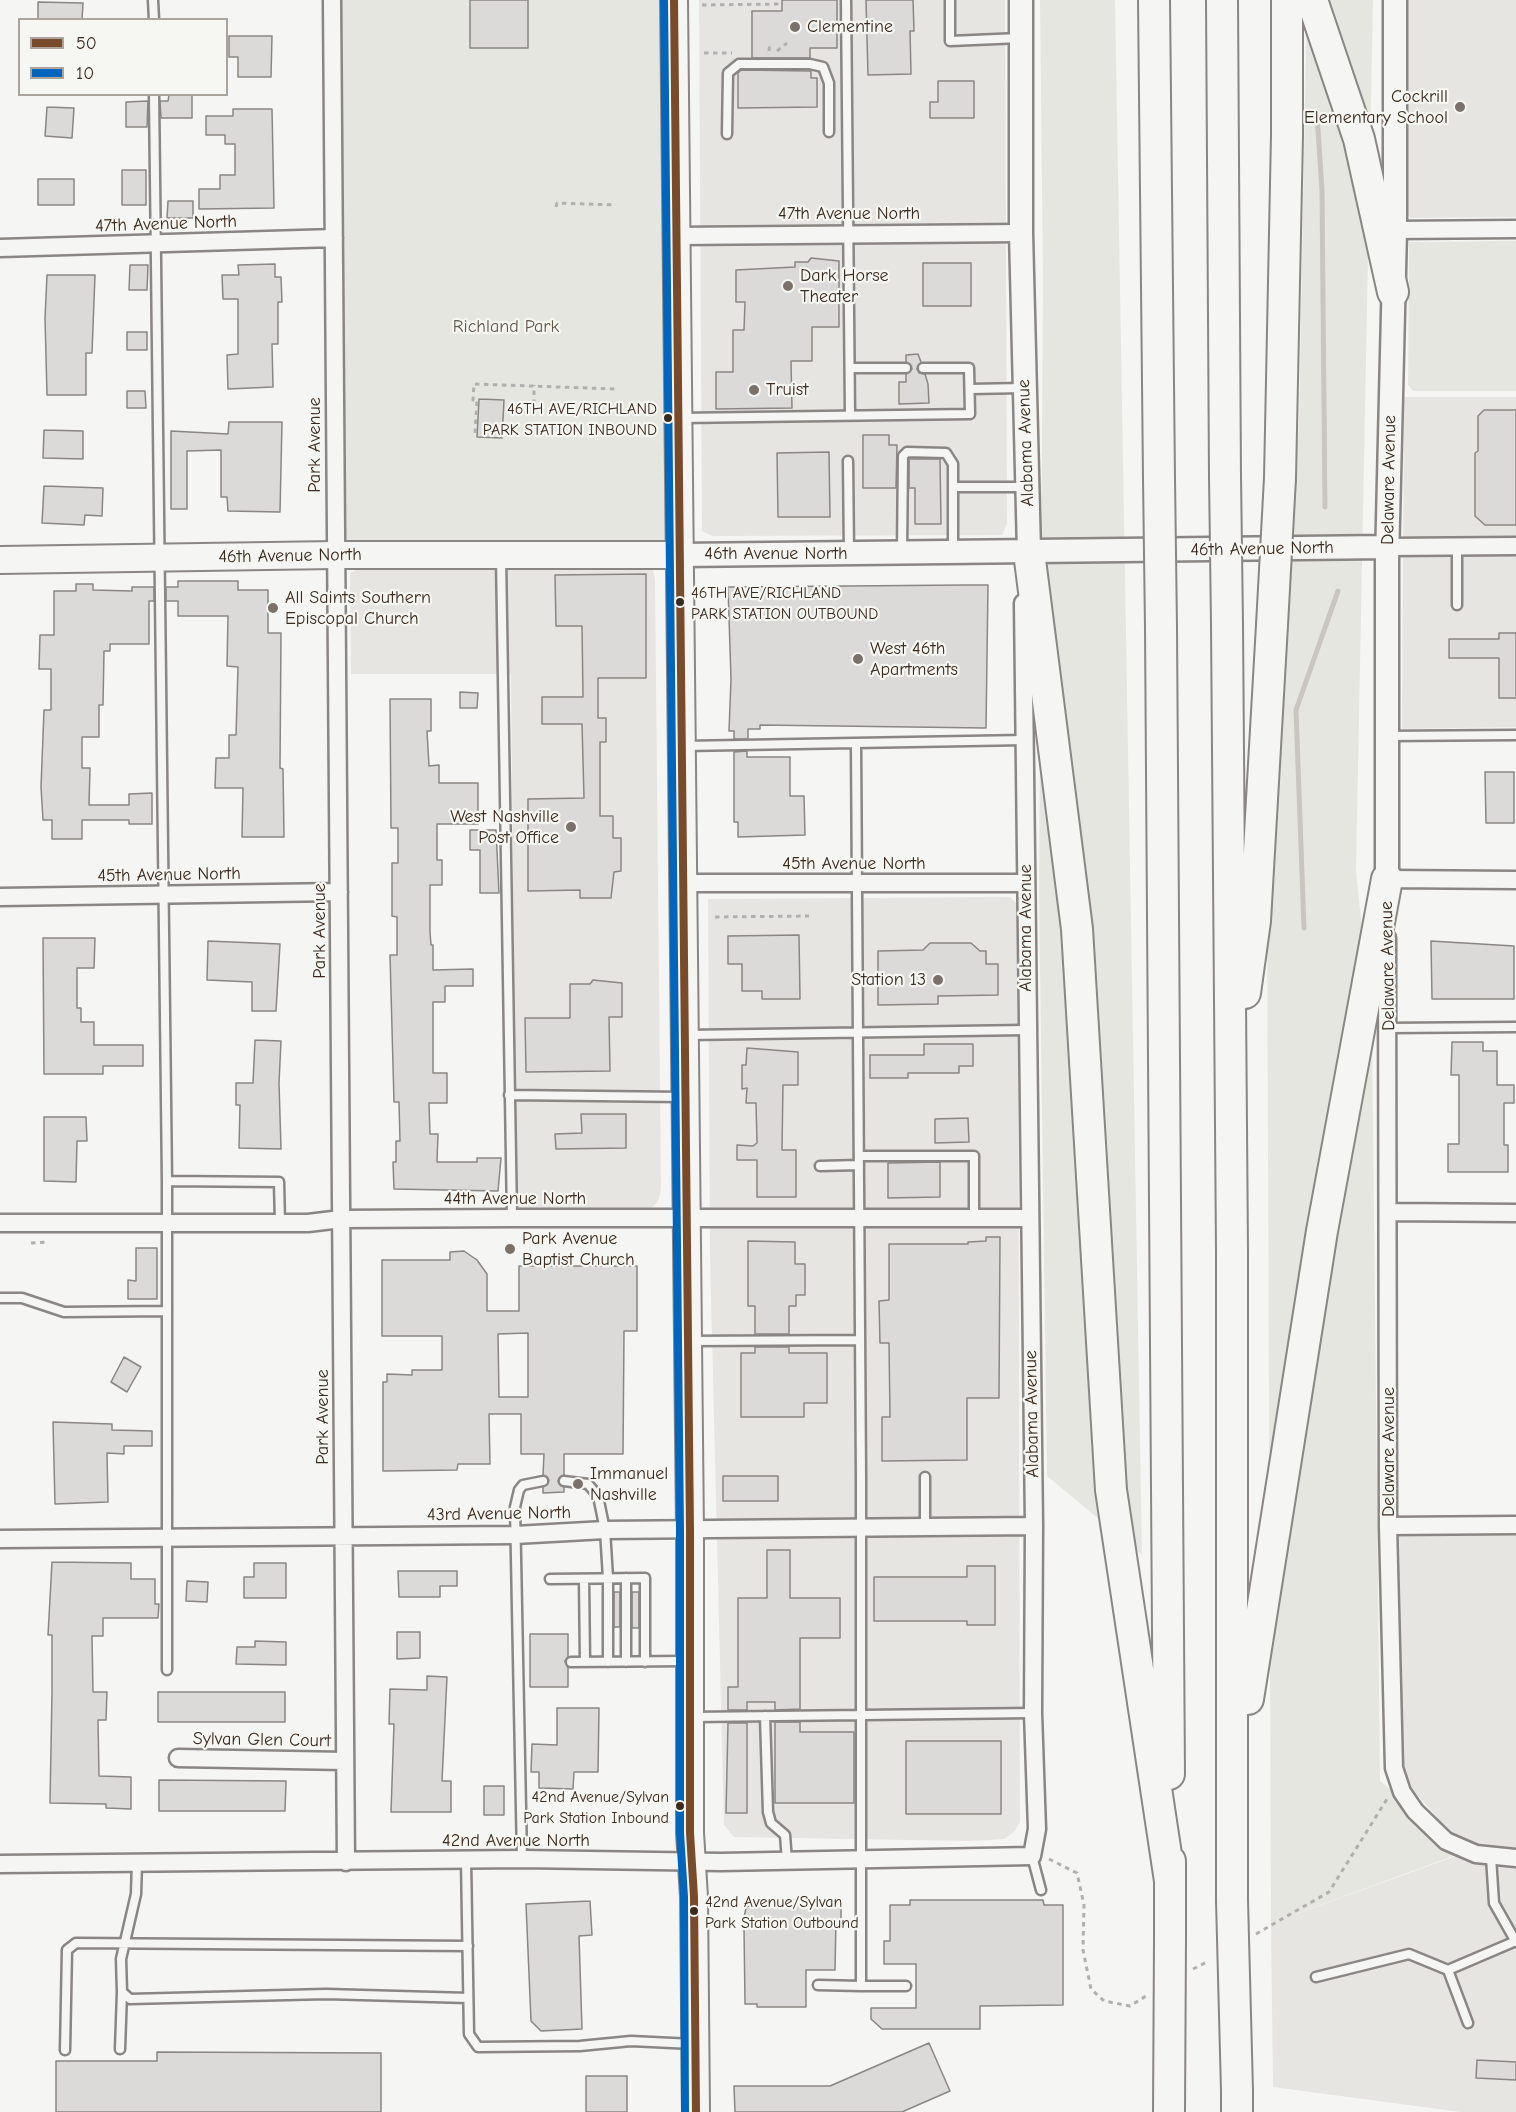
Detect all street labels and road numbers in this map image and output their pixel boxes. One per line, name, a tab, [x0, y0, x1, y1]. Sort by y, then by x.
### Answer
street label: 47th Avenue North	[778, 203, 920, 225]
street label: 47th Avenue North	[95, 211, 237, 237]
street label: Alabama Avenue	[1013, 379, 1039, 507]
street label: Park Avenue	[304, 397, 326, 493]
street label: Delaware Avenue	[1377, 415, 1401, 545]
street label: 46th Avenue North	[1190, 537, 1334, 561]
street label: 46th Avenue North	[704, 543, 848, 565]
street label: 46th Avenue North	[218, 544, 362, 568]
street label: 45th Avenue North	[782, 853, 926, 875]
street label: 45th Avenue North	[97, 863, 241, 887]
street label: Alabama Avenue	[1015, 864, 1037, 992]
street label: Park Avenue	[309, 883, 331, 979]
street label: Delaware Avenue	[1376, 901, 1400, 1031]
street label: 44th Avenue North	[444, 1188, 586, 1210]
street label: Alabama Avenue	[1020, 1350, 1044, 1478]
street label: Park Avenue	[312, 1369, 334, 1465]
street label: Delaware Avenue	[1378, 1387, 1400, 1517]
street label: 43rd Avenue North	[427, 1502, 571, 1526]
street label: Sylvan Glen Court	[193, 1728, 331, 1752]
street label: 42nd Avenue North	[442, 1830, 590, 1852]

